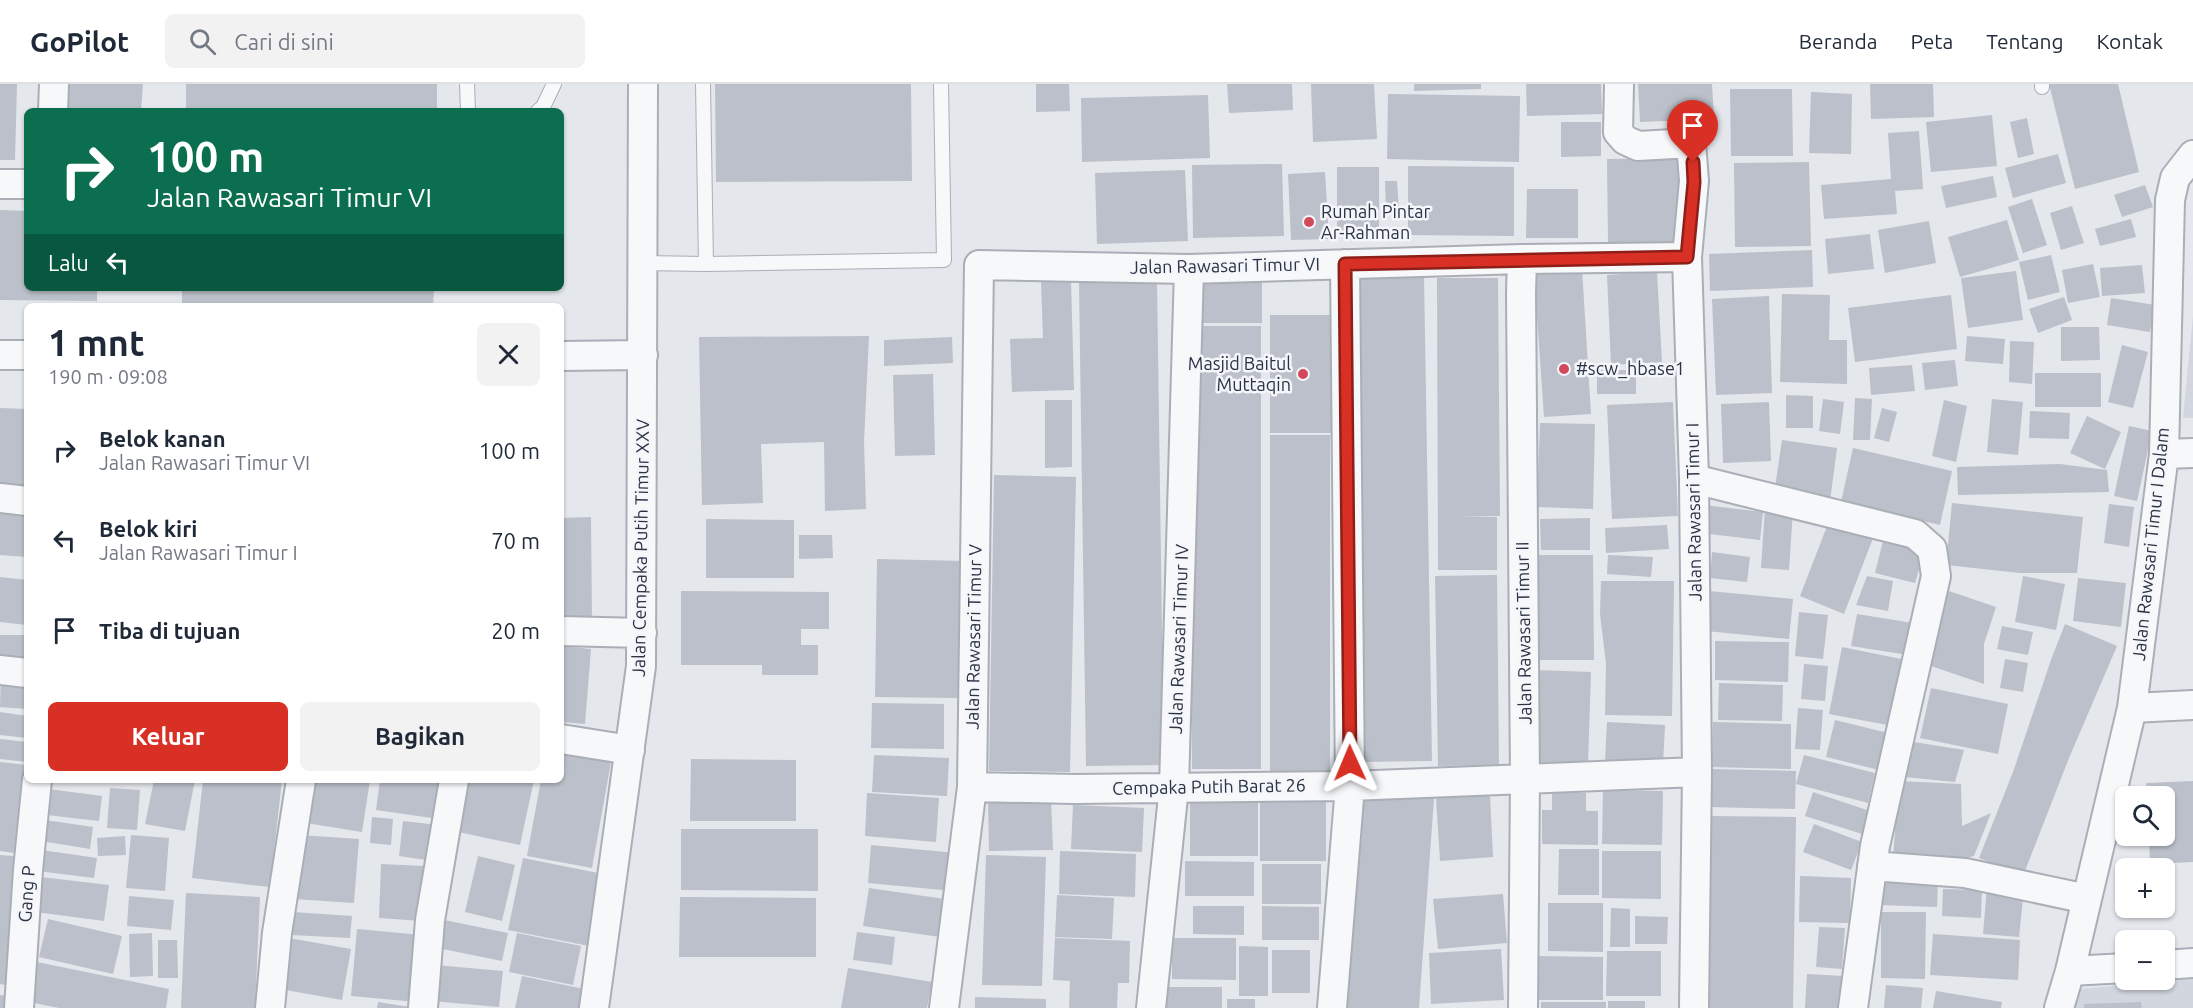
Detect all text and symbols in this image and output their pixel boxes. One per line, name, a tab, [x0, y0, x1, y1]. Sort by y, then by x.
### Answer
search box	[165, 14, 585, 68]
icon: search	[186, 25, 219, 58]
text: GoPilot	[30, 26, 129, 57]
text: Cari di sini	[234, 29, 334, 54]
text: Beranda	[1799, 29, 1878, 53]
text: Peta	[1911, 29, 1953, 53]
text: Tentang	[1986, 29, 2064, 53]
text: Kontak	[2097, 29, 2163, 53]
pin	[1667, 100, 1718, 162]
icon: arrive	[1676, 109, 1709, 142]
icon: right	[48, 132, 126, 210]
text: 100 m	[147, 133, 264, 180]
text: Jalan Rawasari Timur VI	[147, 182, 432, 212]
place label: Rumah Pintar Ar-Rahman	[1321, 201, 1430, 242]
marker: Rumah Pintar Ar-Rahman	[1302, 215, 1316, 229]
icon: left	[101, 246, 134, 279]
text: Lalu	[48, 250, 89, 275]
street label: Jalan Rawasari Timur VI	[1130, 253, 1320, 277]
text: 1 mnt	[48, 322, 144, 363]
button: close	[477, 323, 540, 386]
place label: Masjid Baitul Muttaqin	[1188, 353, 1291, 394]
place label: #scw_hbase1	[1576, 358, 1685, 379]
marker: #scw_hbase1	[1557, 362, 1571, 376]
text: 190 m · 09:08	[48, 365, 168, 388]
marker: Masjid Baitul Muttaqin	[1296, 367, 1310, 381]
street label: Jalan Cempaka Putih Timur XXV	[628, 418, 652, 677]
street label: Jalan Rawasari Timur I	[1681, 423, 1705, 602]
text: Belok kanan	[99, 426, 226, 451]
street label: Jalan Rawasari Timur I Dalam	[2128, 426, 2172, 661]
icon: right	[48, 434, 81, 467]
text: 100 m	[479, 438, 540, 463]
text: Jalan Rawasari Timur VI	[99, 451, 310, 474]
text: Belok kiri	[99, 516, 197, 541]
icon: left	[48, 524, 81, 557]
text: 70 m	[491, 528, 540, 553]
text: Jalan Rawasari Timur I	[99, 541, 298, 564]
street label: Jalan Rawasari Timur II	[1511, 541, 1535, 725]
street label: Jalan Rawasari Timur IV	[1165, 543, 1191, 734]
street label: Jalan Rawasari Timur V	[961, 544, 985, 730]
icon: arrive	[48, 614, 81, 647]
text: Tiba di tujuan	[99, 618, 240, 643]
text: 20 m	[491, 618, 540, 643]
button: Keluar	[48, 702, 288, 771]
button: Bagikan	[300, 702, 540, 771]
position arrow	[1318, 731, 1382, 795]
street label: Cempaka Putih Barat 26	[1112, 774, 1306, 798]
map controls	[2115, 786, 2175, 990]
button: search	[2115, 786, 2175, 846]
button: +	[2115, 858, 2175, 918]
street label: Gang P	[14, 865, 38, 923]
button: −	[2115, 930, 2175, 990]

